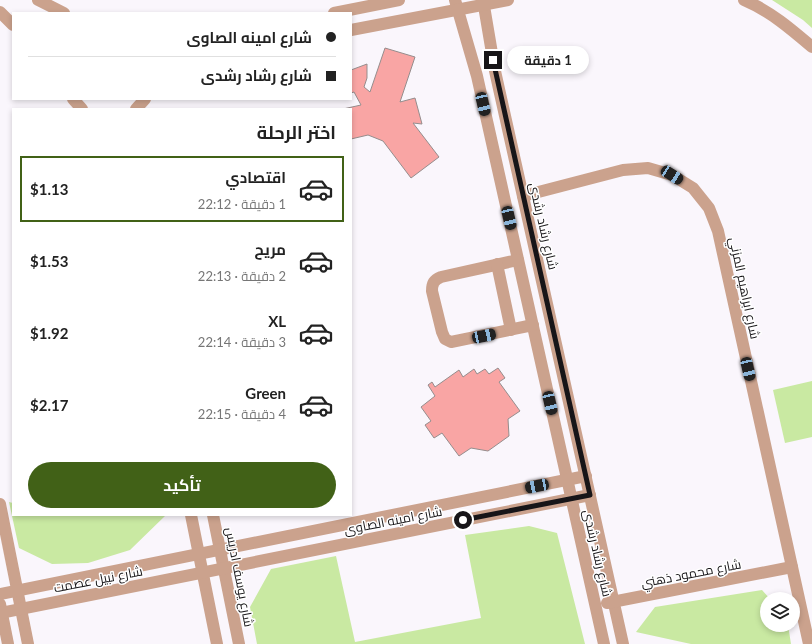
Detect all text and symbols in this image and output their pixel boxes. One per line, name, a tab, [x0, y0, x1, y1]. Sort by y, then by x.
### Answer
text: شارع امينه الصاوى	[187, 28, 312, 46]
callout: 1 دقيقة	[507, 46, 589, 74]
route end	[484, 51, 502, 69]
text: 1 دقيقة	[524, 52, 572, 68]
text: شارع رشاد رشدى	[201, 66, 312, 84]
car	[474, 91, 492, 117]
text: اختر الرحلة	[257, 121, 336, 143]
car	[659, 163, 685, 187]
text: اقتصادي	[226, 168, 286, 186]
icon: car	[298, 171, 334, 207]
text: $1.13	[30, 180, 68, 198]
street label: شارع رشاد رشدى	[525, 181, 562, 271]
text: 1 دقيقة · 22:12	[198, 196, 286, 212]
car	[500, 205, 518, 231]
street label: شارع ابراهيم المزني	[723, 236, 764, 341]
text: مريح	[254, 240, 286, 258]
icon: car	[298, 243, 334, 279]
text: $1.53	[30, 252, 68, 270]
text: 2 دقيقة · 22:13	[198, 268, 286, 284]
text: XL	[268, 312, 286, 330]
icon: car	[298, 315, 334, 351]
text: $1.92	[30, 324, 68, 342]
car	[471, 328, 497, 344]
text: 3 دقيقة · 22:14	[198, 334, 286, 350]
car	[739, 356, 757, 382]
text: Green	[245, 384, 286, 402]
icon: car	[298, 387, 334, 423]
car	[541, 390, 559, 416]
text: $2.17	[30, 396, 68, 414]
text: 4 دقيقة · 22:15	[198, 406, 286, 422]
button: تأكيد	[28, 462, 336, 508]
car	[524, 478, 550, 494]
street label: شارع امينه الصاوى	[343, 503, 444, 538]
street label: شارع رشاد رشدى	[579, 508, 616, 598]
route start	[454, 511, 472, 529]
street label: شارع يوسف ادريس	[222, 526, 258, 628]
street label: شارع محمود ذهني	[640, 555, 743, 593]
street label: شارع نبيل عصمت	[52, 563, 144, 596]
map controls	[760, 592, 800, 632]
button: layers	[760, 592, 800, 632]

